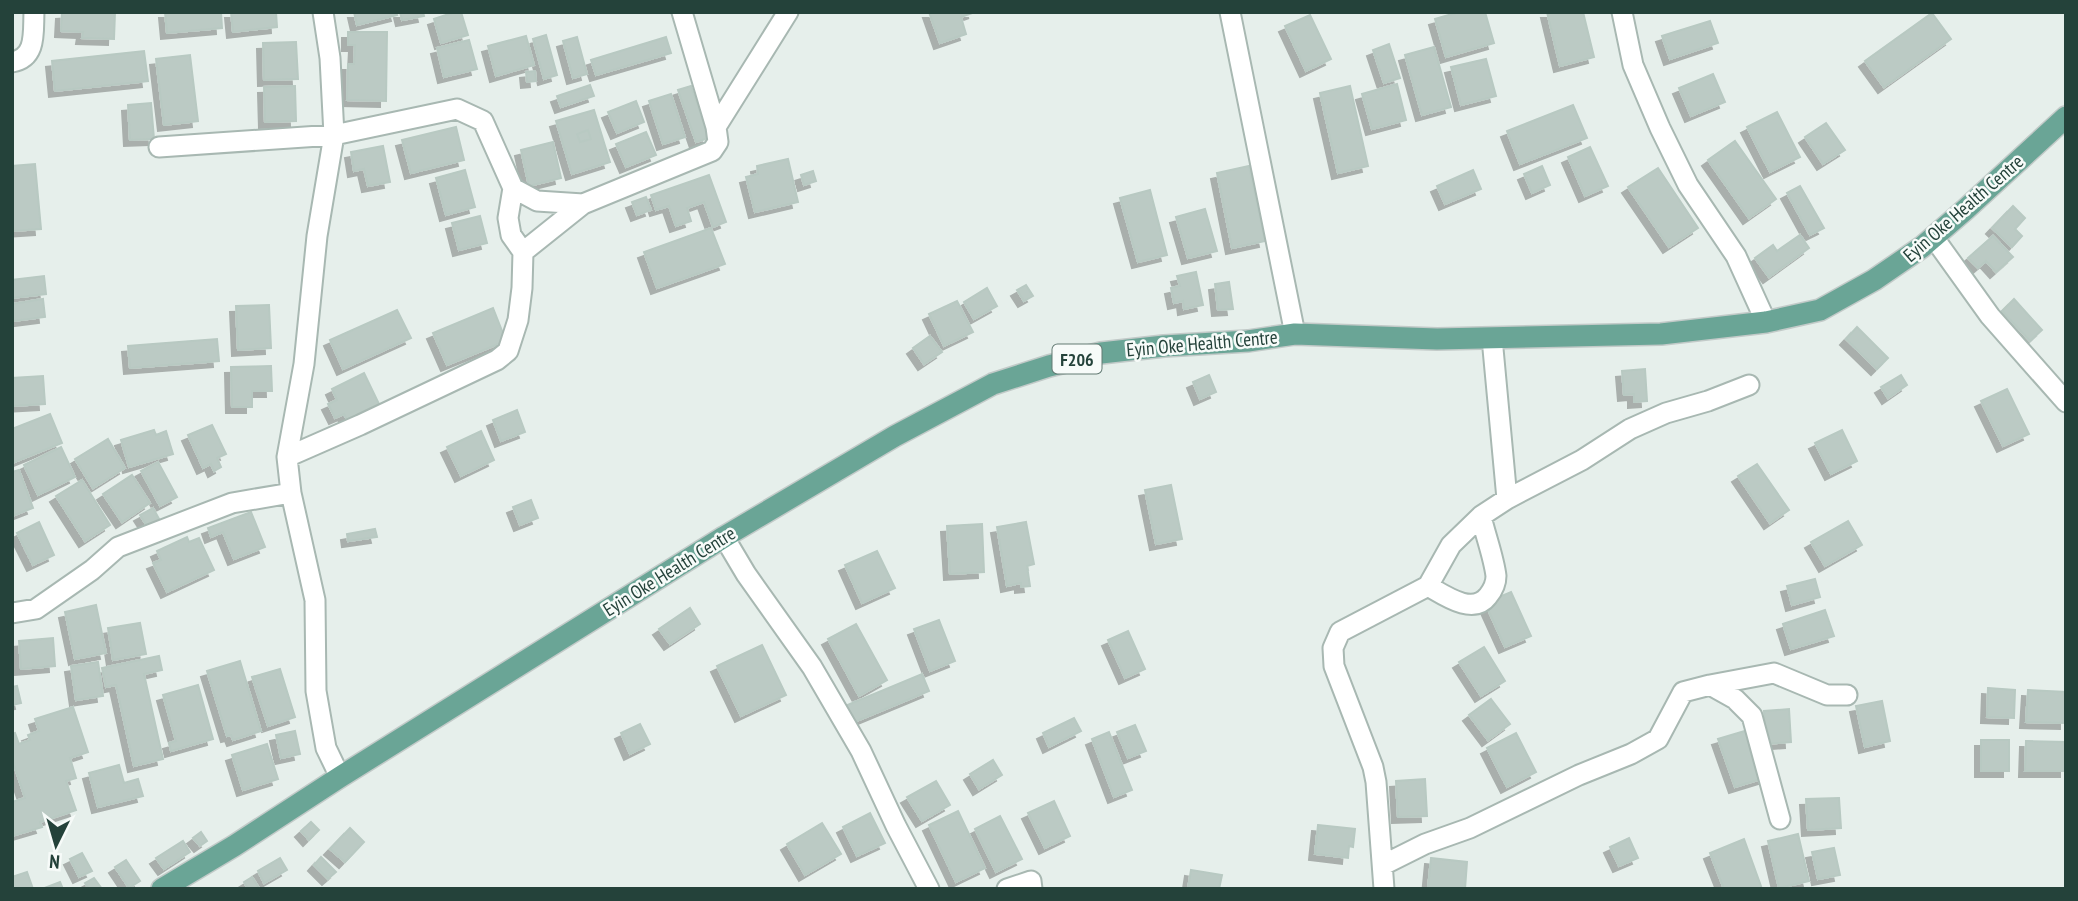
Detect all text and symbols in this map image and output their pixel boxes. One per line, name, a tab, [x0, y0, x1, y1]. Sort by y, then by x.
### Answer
street label: Eyin Oke Health Centre	[1898, 149, 2028, 267]
street label: Eyin Oke Health Centre	[1125, 324, 1279, 362]
road number: F206	[1052, 344, 1102, 374]
street label: Eyin Oke Health Centre	[598, 521, 740, 621]
north arrow	[21, 810, 91, 880]
text: N	[48, 850, 61, 874]

